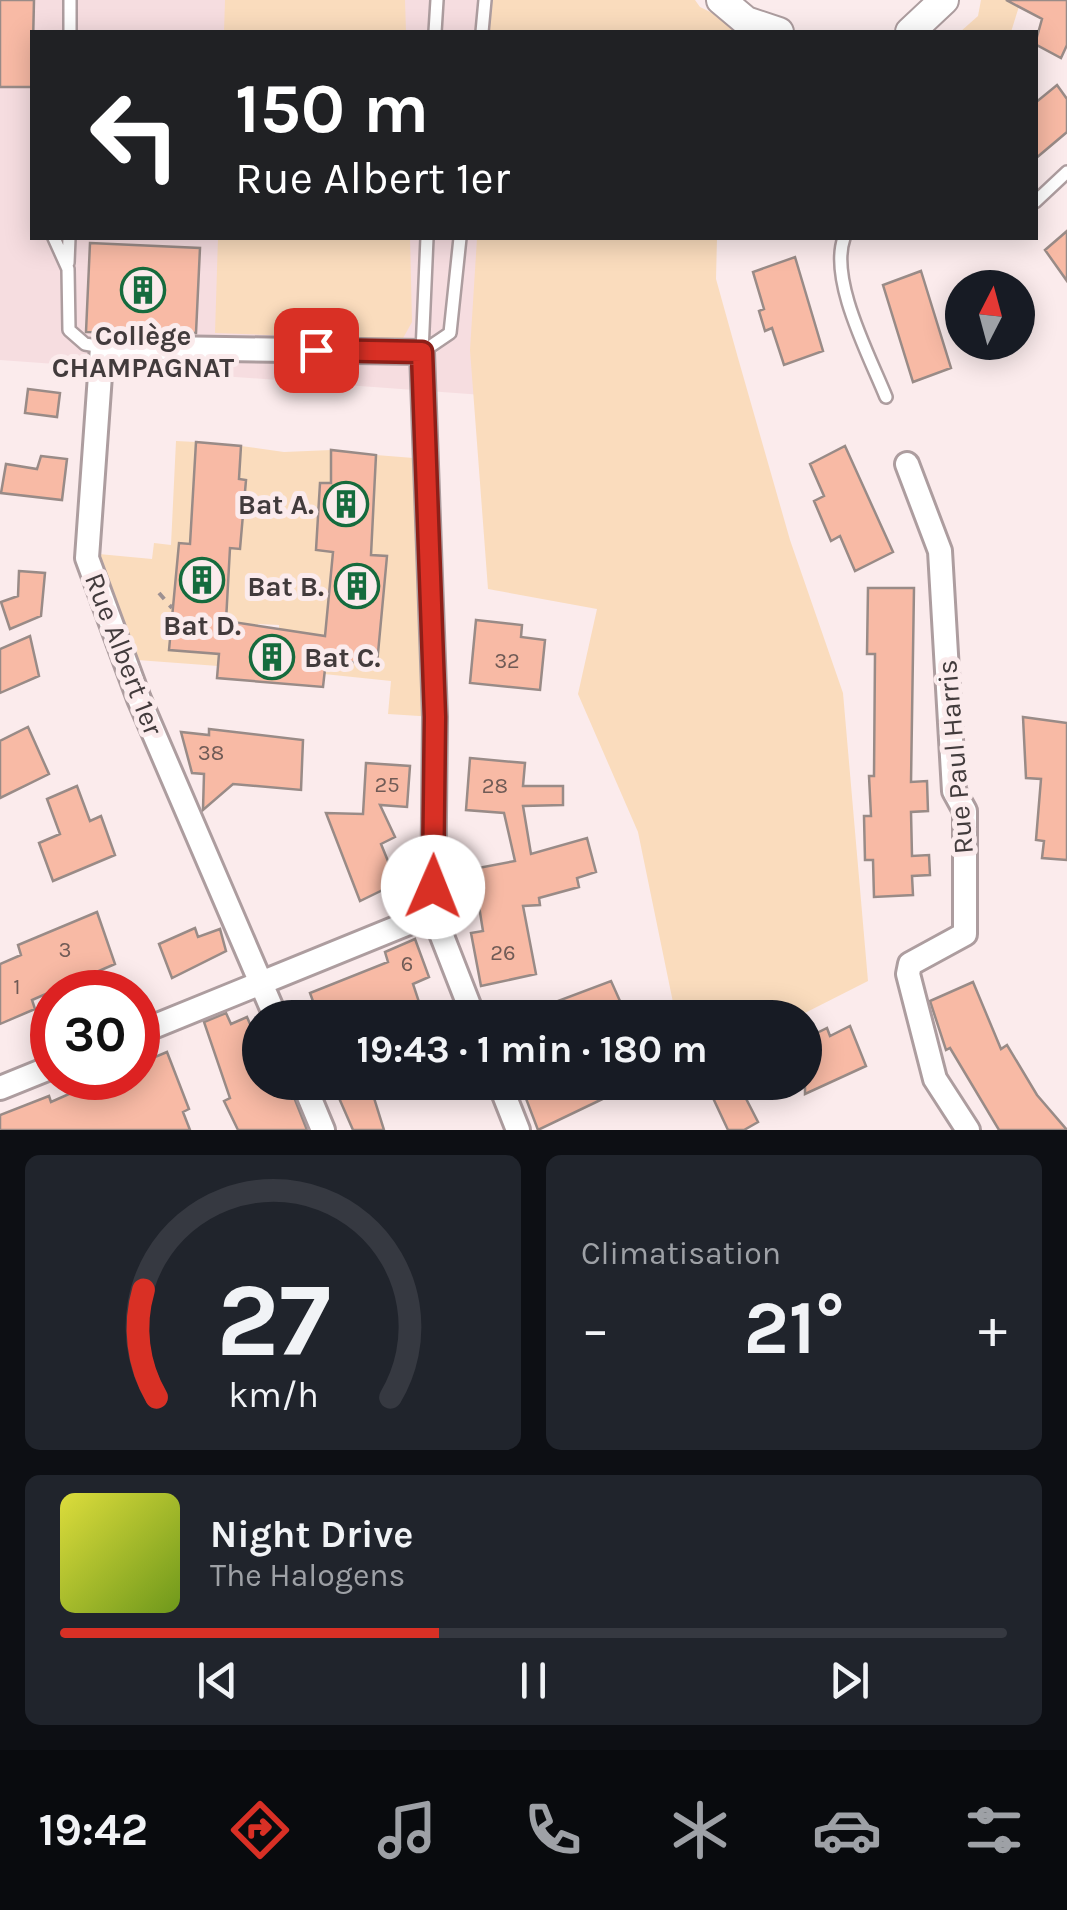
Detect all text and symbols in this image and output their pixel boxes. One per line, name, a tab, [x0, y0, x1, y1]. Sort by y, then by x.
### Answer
text: 150 m	[235, 68, 429, 150]
icon: left	[70, 70, 200, 200]
text: Rue Albert 1er	[235, 152, 510, 204]
building icon: Collège CHAMPAGNAT	[120, 267, 166, 313]
north arrow	[945, 270, 1035, 360]
map controls	[945, 270, 1035, 360]
pin	[274, 308, 359, 393]
place label: Collège CHAMPAGNAT	[52, 319, 234, 384]
icon: arrive	[289, 323, 344, 378]
building icon: Bat A.	[323, 481, 369, 527]
place label: Bat A.	[238, 488, 314, 521]
building icon: Bat D.	[179, 557, 225, 603]
building icon: Bat B.	[334, 563, 380, 609]
street label: Rue Albert 1er	[78, 568, 170, 741]
place label: Bat B.	[247, 570, 324, 603]
place label: Bat D.	[163, 609, 241, 642]
building icon: Bat C.	[249, 634, 295, 680]
place label: Bat C.	[304, 641, 380, 674]
house number: 32	[494, 648, 520, 674]
street label: Rue Paul Harris	[930, 658, 980, 856]
house number: 38	[198, 740, 224, 766]
house number: 25	[374, 772, 400, 798]
house number: 28	[482, 773, 508, 799]
position arrow	[381, 835, 485, 939]
house number: 3	[59, 937, 72, 963]
house number: 26	[490, 940, 516, 966]
house number: 6	[401, 951, 413, 977]
speed limit sign: 30	[30, 970, 160, 1100]
house number: 1	[13, 974, 21, 1000]
text: 19:43 · 1 min · 180 m	[356, 1027, 708, 1072]
text: Climatisation	[581, 1235, 781, 1272]
text: 27	[216, 1260, 330, 1381]
text: 21°	[743, 1284, 845, 1372]
text: −	[581, 1297, 610, 1361]
text: +	[978, 1297, 1007, 1361]
text: km/h	[228, 1374, 318, 1416]
text: Night Drive	[210, 1512, 413, 1557]
text: The Halogens	[210, 1557, 405, 1594]
icon: previous	[190, 1653, 245, 1708]
icon: pause	[506, 1653, 561, 1708]
icon: next	[822, 1653, 877, 1708]
icon: directions	[225, 1795, 295, 1865]
icon: music	[372, 1795, 442, 1865]
icon: phone	[518, 1795, 588, 1865]
icon: climate	[665, 1795, 735, 1865]
icon: car	[812, 1795, 882, 1865]
icon: filters	[959, 1795, 1029, 1865]
text: 19:42	[38, 1804, 148, 1856]

